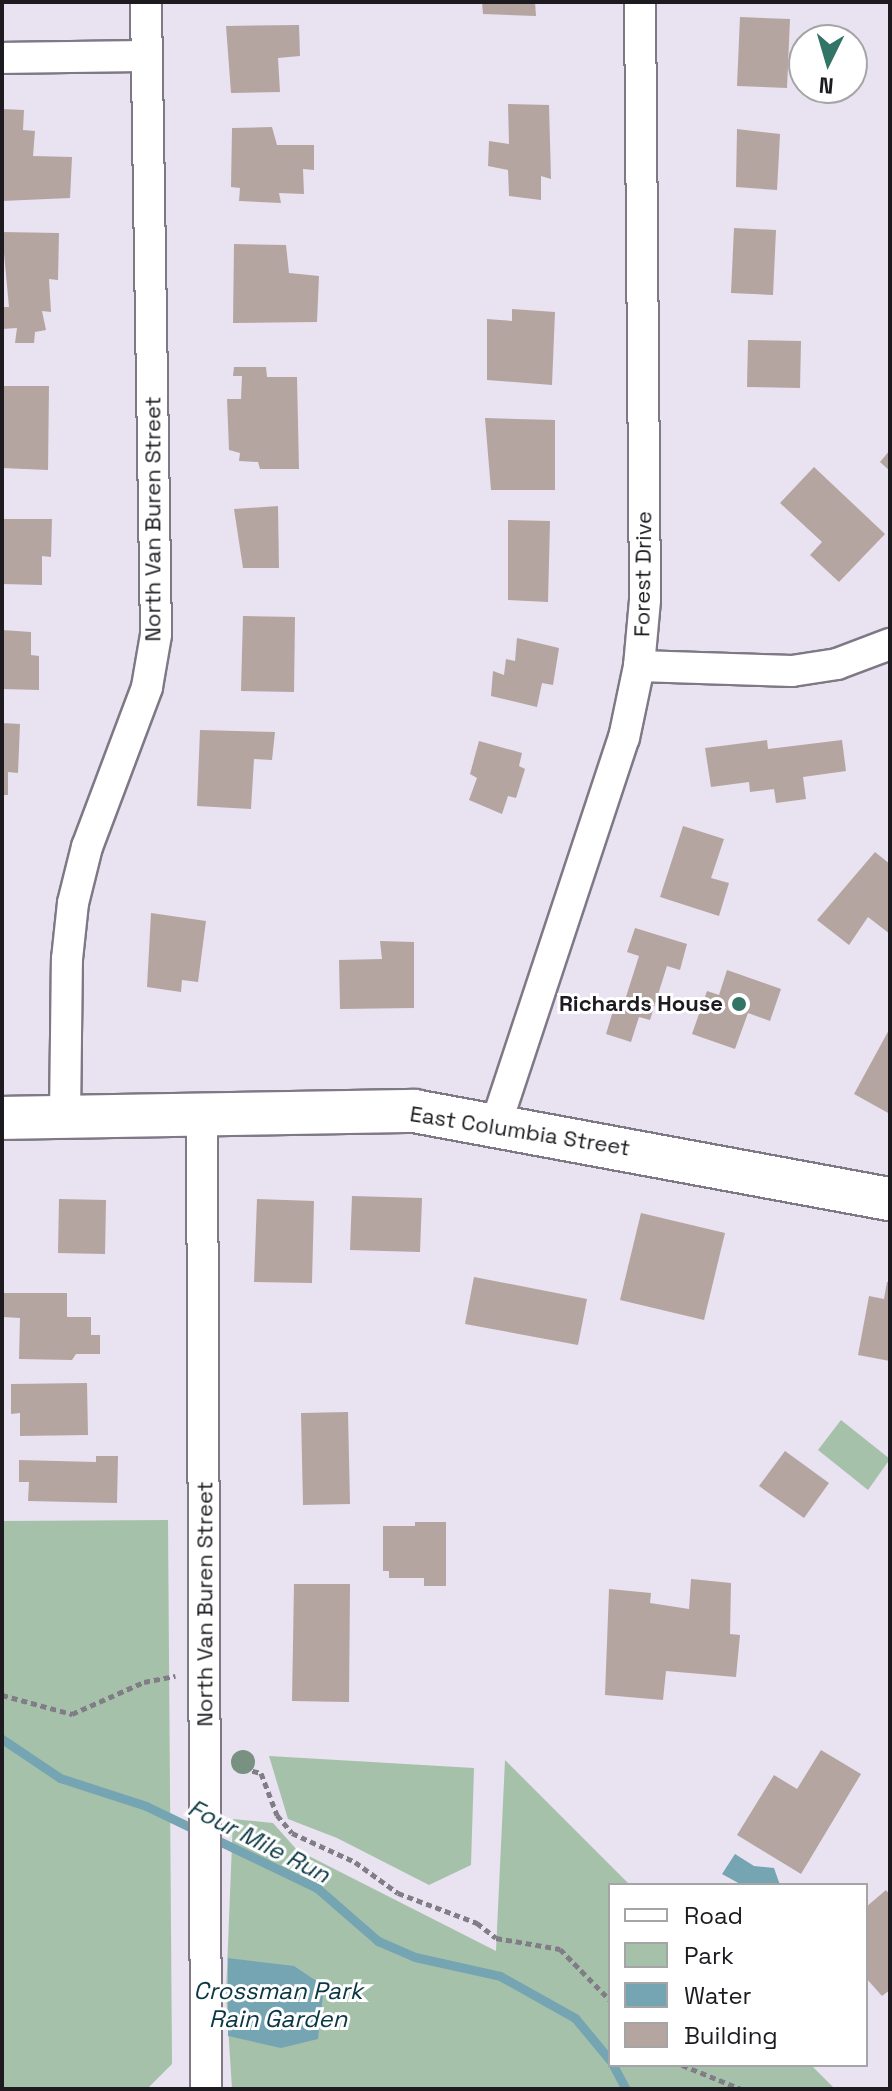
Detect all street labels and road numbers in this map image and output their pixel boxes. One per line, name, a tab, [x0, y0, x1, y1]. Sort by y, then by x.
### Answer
street label: North Van Buren Street	[140, 396, 166, 642]
street label: Forest Drive	[629, 511, 657, 637]
street label: East Columbia Street	[408, 1101, 632, 1161]
street label: North Van Buren Street	[192, 1481, 218, 1727]

